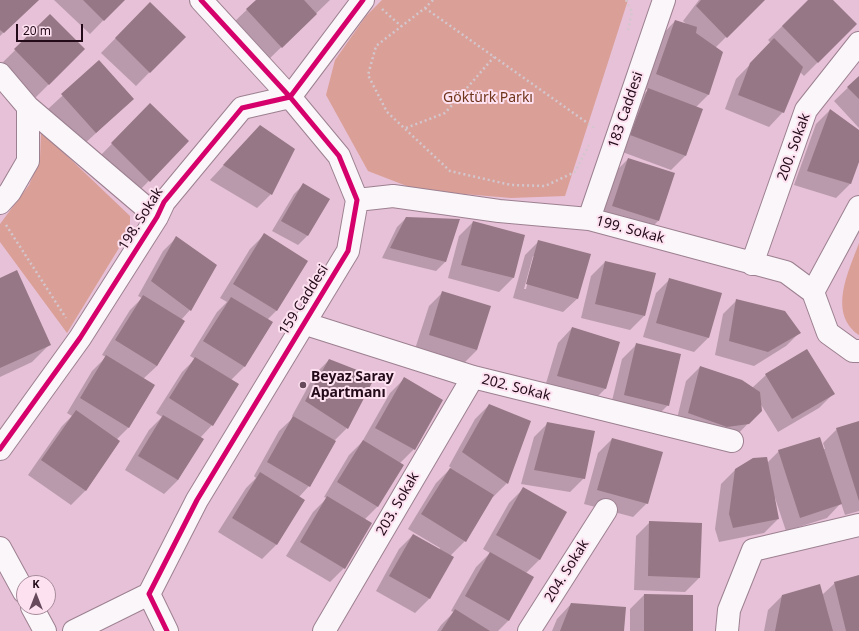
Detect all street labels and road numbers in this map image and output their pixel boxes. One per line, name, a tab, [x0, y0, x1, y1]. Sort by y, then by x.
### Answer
street label: 183 Caddesi	[605, 70, 647, 150]
street label: 200. Sokak	[774, 111, 814, 183]
street label: 198. Sokak	[115, 185, 167, 253]
street label: 199. Sokak	[594, 213, 666, 247]
street label: 159 Caddesi	[276, 262, 332, 338]
street label: 202. Sokak	[480, 371, 552, 405]
street label: 203. Sokak	[373, 469, 423, 539]
street label: 204. Sokak	[541, 537, 593, 605]

